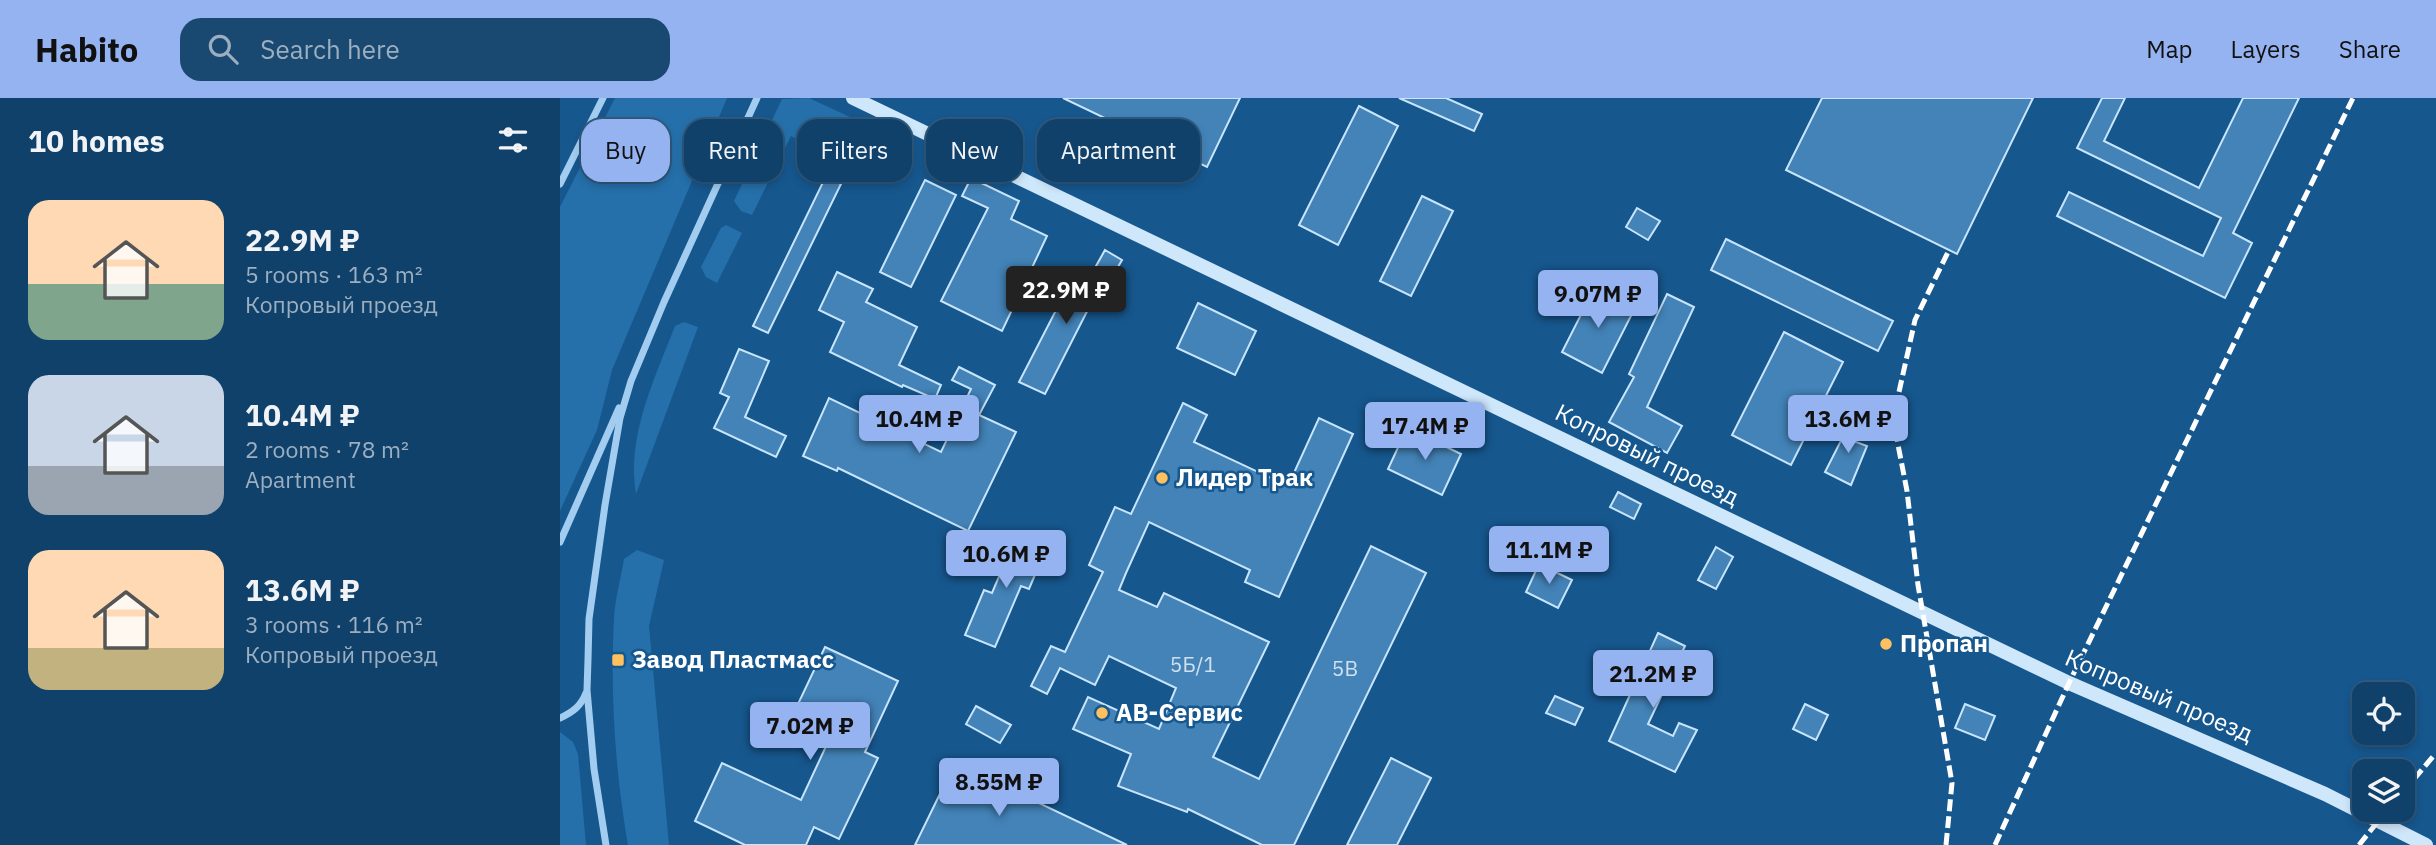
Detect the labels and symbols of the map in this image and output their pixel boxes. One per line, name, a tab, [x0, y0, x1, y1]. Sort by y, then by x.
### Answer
pin: 22.9M ₽	[1001, 266, 1131, 326]
pin: 9.07M ₽	[1533, 271, 1663, 330]
pin: 10.4M ₽	[854, 396, 984, 455]
street label: Копровый проезд	[1550, 396, 1745, 513]
pin: 13.6M ₽	[1783, 396, 1913, 455]
pin: 17.4M ₽	[1360, 402, 1490, 462]
place label: Лидер Трак	[1176, 461, 1313, 493]
marker: Лидер Трак	[1154, 470, 1170, 486]
pin: 11.1M ₽	[1484, 526, 1614, 586]
pin: 10.6M ₽	[941, 531, 1071, 590]
place label: Пропан	[1900, 627, 1988, 659]
marker: Пропан	[1878, 636, 1894, 652]
street label: Копровый проезд	[2061, 641, 2258, 749]
place label: Завод Пластмасс	[632, 643, 834, 675]
house number: 5Б/1	[1170, 650, 1216, 678]
pin: 21.2M ₽	[1588, 650, 1718, 710]
marker: Завод Пластмасс	[610, 652, 626, 668]
house number: 5В	[1332, 654, 1358, 682]
place label: АВ-Сервис	[1116, 696, 1243, 728]
pin: 7.02M ₽	[745, 702, 875, 762]
marker: АВ-Сервис	[1094, 705, 1110, 721]
pin: 8.55M ₽	[934, 758, 1064, 818]

